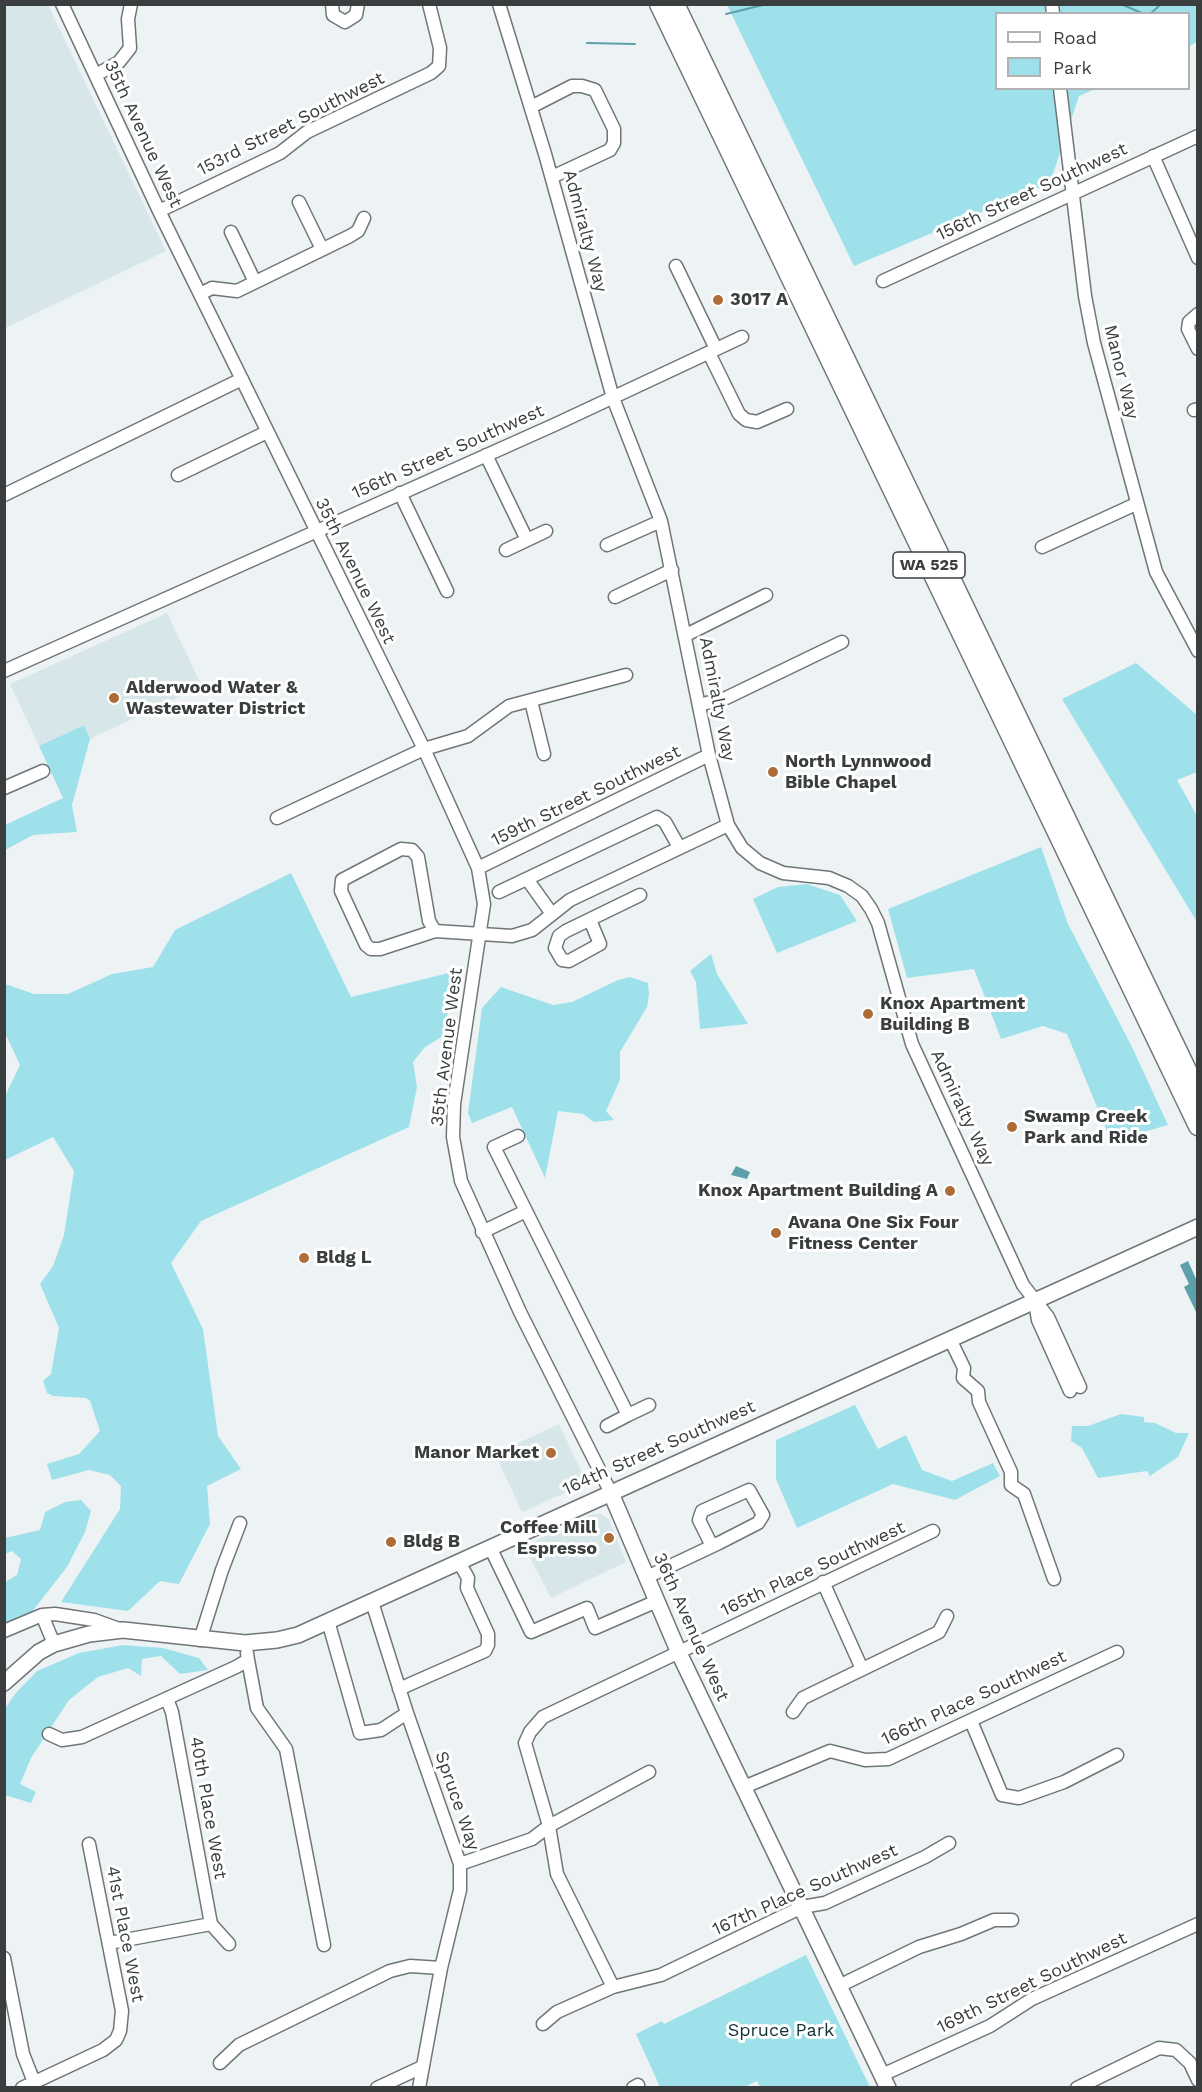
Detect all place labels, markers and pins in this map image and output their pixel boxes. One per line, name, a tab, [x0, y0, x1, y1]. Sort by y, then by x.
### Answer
place label: 3017 A	[730, 289, 788, 311]
marker: 3017 A	[711, 293, 725, 307]
place label: Alderwood Water & Wastewater District	[126, 677, 305, 720]
marker: Alderwood Water & Wastewater District	[107, 691, 121, 705]
place label: North Lynnwood Bible Chapel	[785, 751, 932, 794]
marker: North Lynnwood Bible Chapel	[766, 765, 780, 779]
place label: Knox Apartment Building B	[880, 993, 1025, 1036]
marker: Knox Apartment Building B	[861, 1007, 875, 1021]
place label: Swamp Creek Park and Ride	[1024, 1106, 1148, 1148]
marker: Swamp Creek Park and Ride	[1005, 1120, 1019, 1134]
place label: Knox Apartment Building A	[698, 1180, 938, 1202]
marker: Knox Apartment Building A	[943, 1184, 957, 1198]
place label: Avana One Six Four Fitness Center	[788, 1212, 959, 1254]
marker: Avana One Six Four Fitness Center	[769, 1226, 783, 1240]
place label: Bldg L	[316, 1247, 372, 1269]
marker: Bldg L	[297, 1251, 311, 1265]
place label: Manor Market	[414, 1442, 539, 1464]
marker: Manor Market	[544, 1446, 558, 1460]
place label: Coffee Mill Espresso	[500, 1517, 597, 1559]
place label: Bldg B	[403, 1531, 460, 1553]
marker: Coffee Mill Espresso	[602, 1531, 616, 1545]
marker: Bldg B	[384, 1535, 398, 1549]

